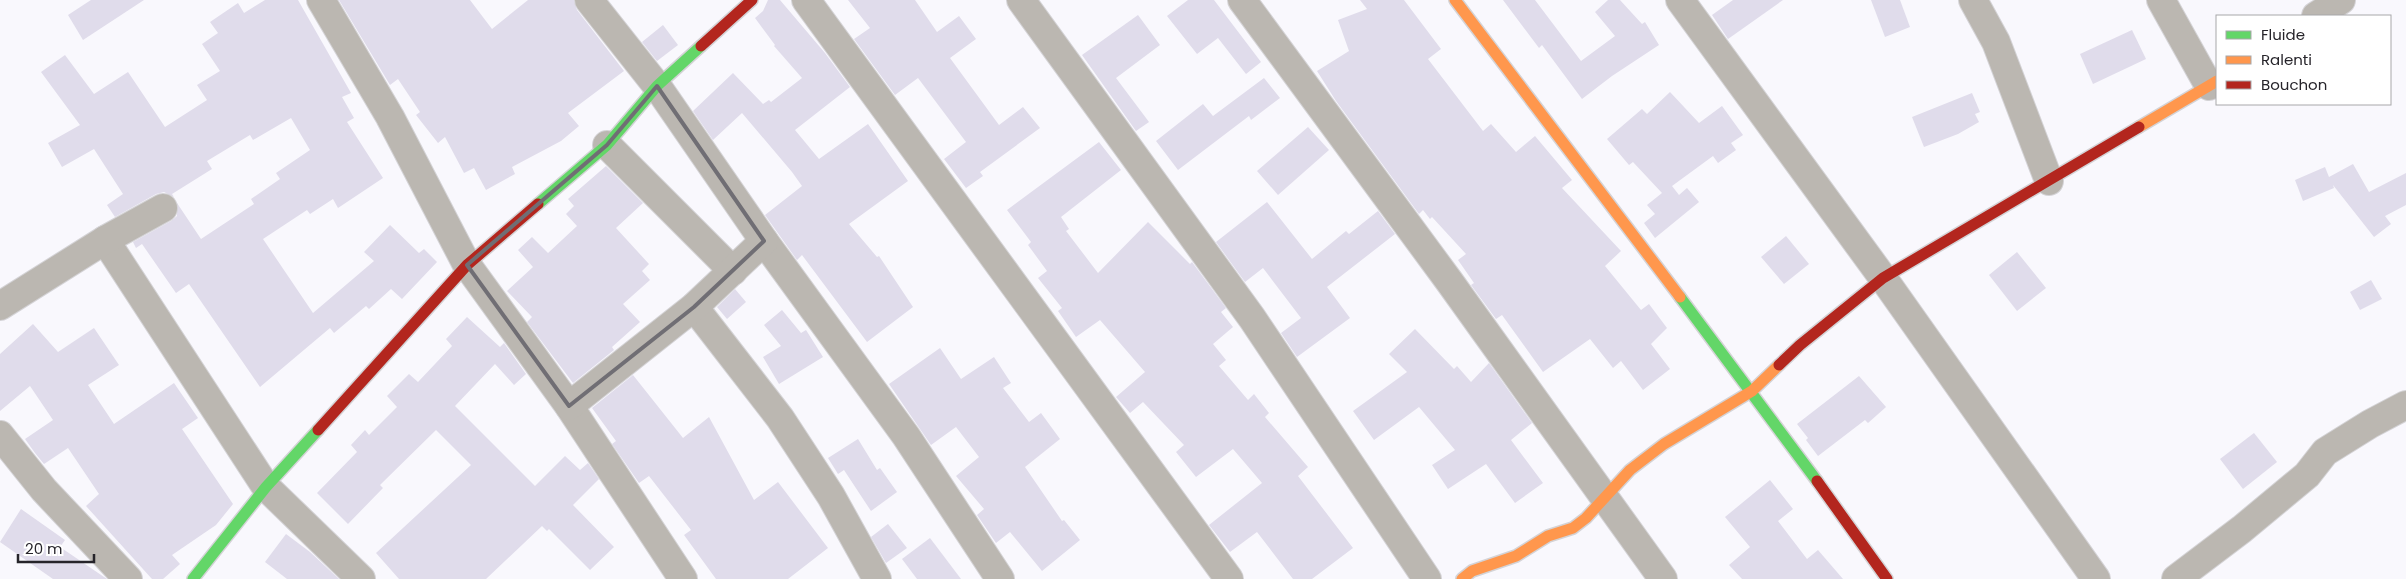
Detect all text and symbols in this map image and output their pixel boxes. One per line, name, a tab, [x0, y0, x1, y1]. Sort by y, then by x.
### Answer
legend	[2216, 15, 2391, 105]
text: Fluide	[2261, 24, 2305, 45]
text: Ralenti	[2261, 49, 2312, 70]
text: Bouchon	[2261, 74, 2327, 95]
scale bar	[18, 532, 94, 564]
text: 20 m	[25, 538, 63, 559]

